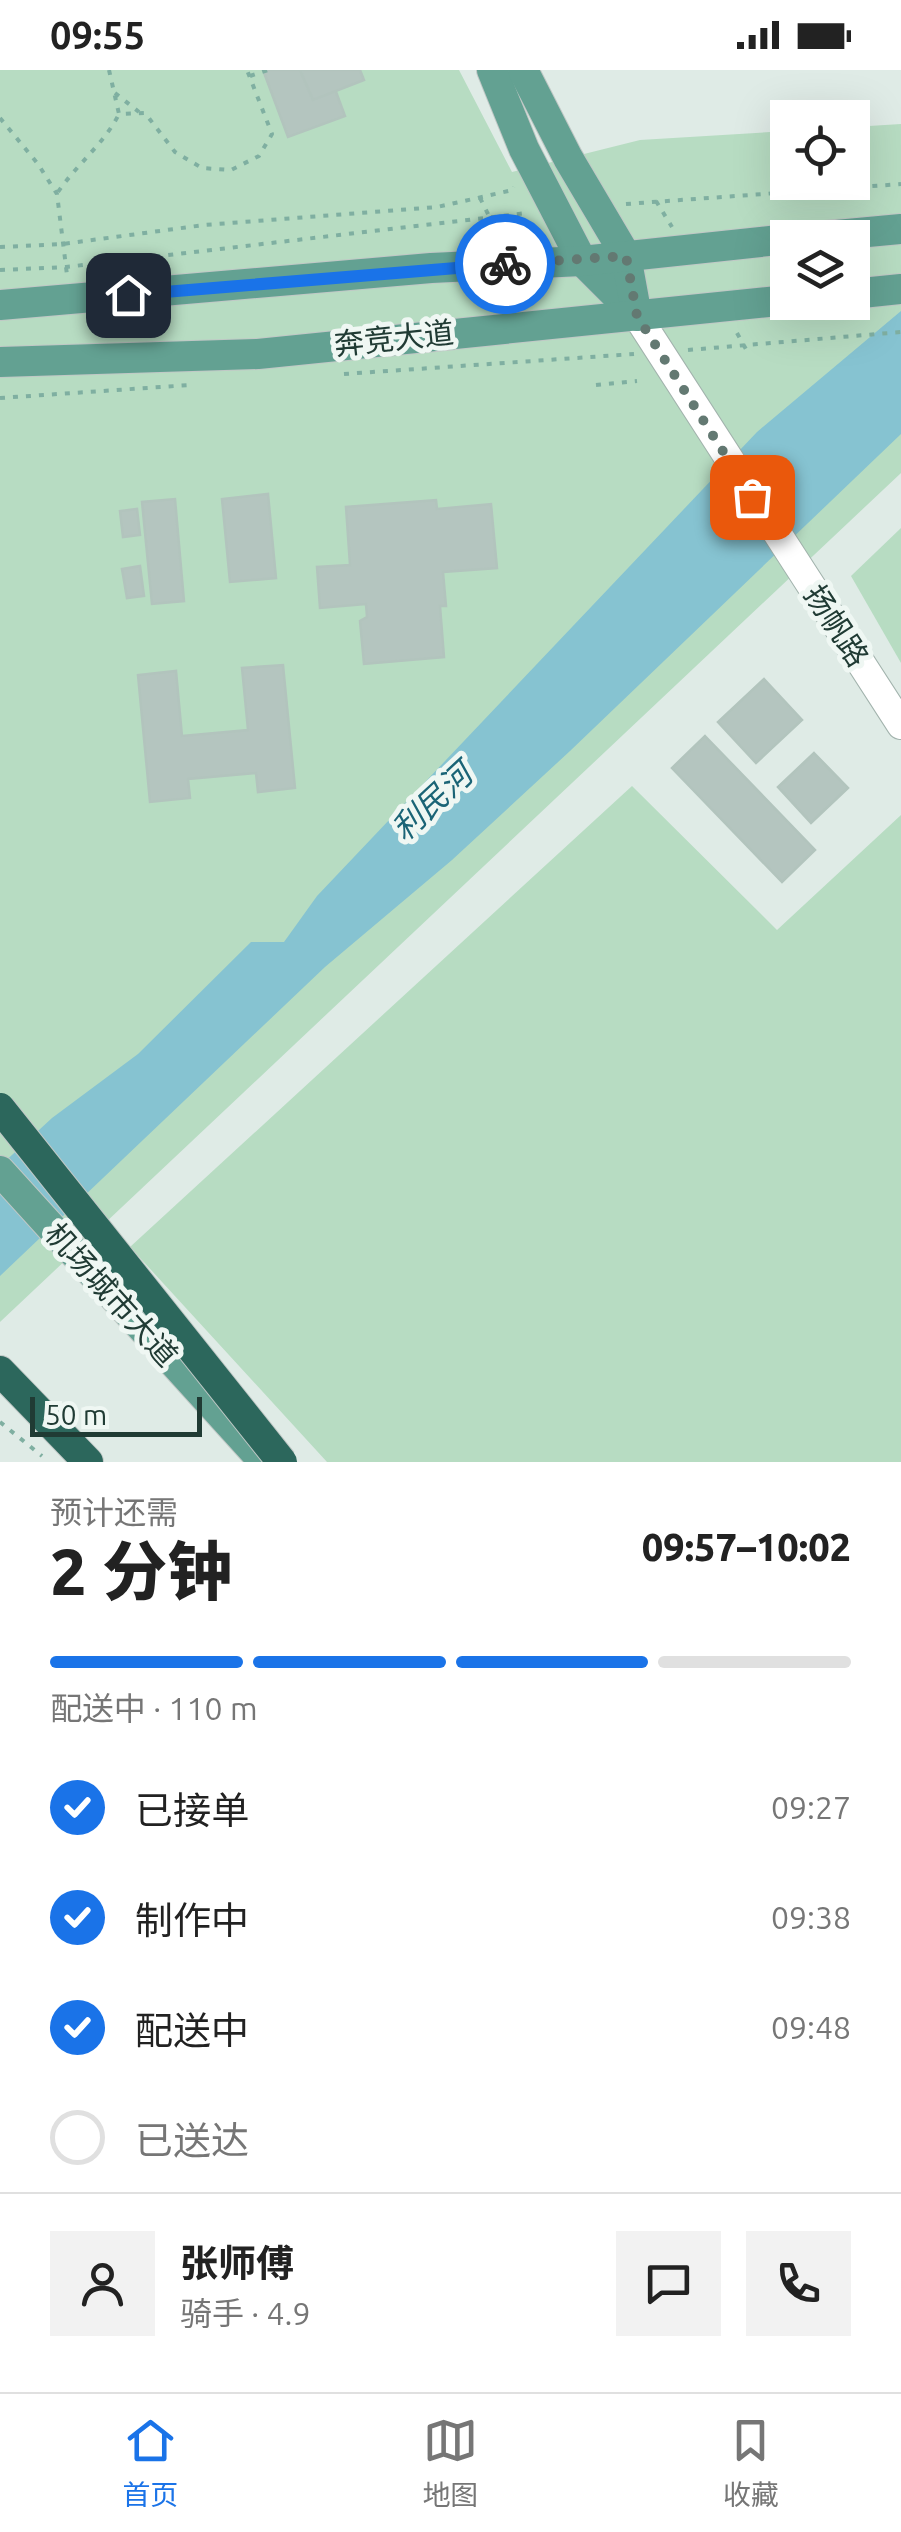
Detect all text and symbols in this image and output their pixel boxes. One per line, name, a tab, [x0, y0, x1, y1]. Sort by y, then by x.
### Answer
text: 09:55	[50, 14, 145, 56]
map controls	[770, 100, 870, 320]
button: locate	[770, 100, 870, 200]
courier	[455, 214, 555, 314]
button: layers	[770, 220, 870, 320]
icon: bike	[478, 237, 533, 292]
pin	[86, 253, 171, 338]
icon: home	[101, 268, 156, 323]
street label: 奔竞大道	[332, 315, 455, 361]
pin	[710, 455, 795, 540]
icon: bag	[725, 470, 780, 525]
street label: 扬帆路	[798, 578, 876, 672]
water label: 利民河	[384, 751, 483, 847]
street label: 机场城市大道	[39, 1216, 185, 1373]
scale bar	[30, 1392, 202, 1436]
text: 50 m	[45, 1399, 107, 1430]
text: 预计还需	[50, 1494, 178, 1530]
text: 09:57–10:02	[642, 1526, 851, 1568]
text: 2 分钟	[50, 1534, 232, 1607]
text: 配送中 · 110 m	[50, 1690, 258, 1726]
icon: check	[50, 1780, 105, 1835]
text: 已接单	[135, 1789, 249, 1831]
text: 09:27	[771, 1789, 851, 1825]
icon: check	[50, 1890, 105, 1945]
text: 制作中	[135, 1899, 249, 1941]
text: 09:38	[771, 1899, 851, 1935]
icon: check	[50, 2000, 105, 2055]
text: 配送中	[135, 2009, 249, 2051]
text: 09:48	[771, 2009, 851, 2045]
text: 已送达	[135, 2119, 249, 2161]
button: person	[50, 2231, 155, 2336]
button: chat	[616, 2231, 721, 2336]
button: phone	[746, 2231, 851, 2336]
text: 张师傅	[180, 2242, 294, 2284]
text: 骑手 · 4.9	[180, 2295, 311, 2331]
tab: 首页	[122, 2413, 178, 2513]
tab: 地图	[422, 2413, 479, 2513]
tab: 收藏	[723, 2413, 779, 2513]

